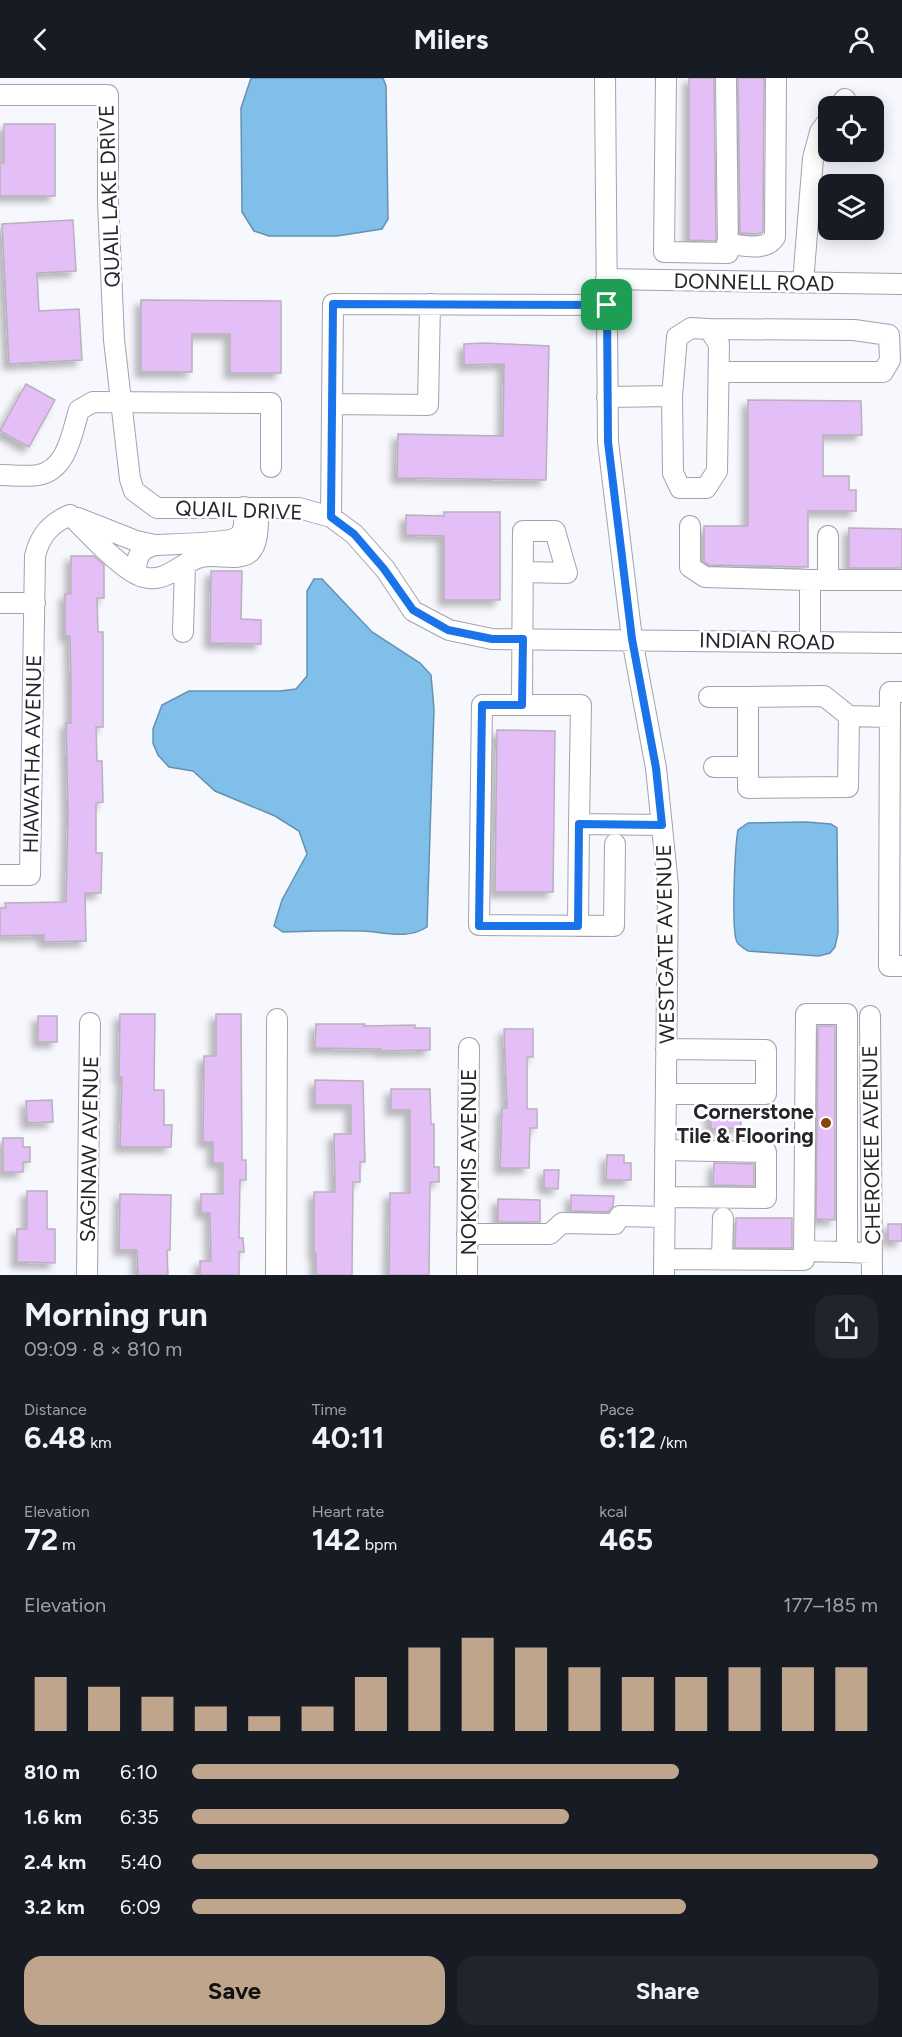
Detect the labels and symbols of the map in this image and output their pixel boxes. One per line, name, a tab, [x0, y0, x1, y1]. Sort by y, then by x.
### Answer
street label: QUAIL LAKE DRIVE	[93, 104, 125, 288]
street label: DONNELL ROAD	[673, 268, 835, 296]
pin	[581, 279, 632, 330]
street label: QUAIL DRIVE	[175, 495, 303, 525]
street label: INDIAN ROAD	[699, 627, 835, 655]
street label: HIAWATHA AVENUE	[18, 654, 46, 854]
street label: WESTGATE AVENUE	[651, 844, 679, 1044]
street label: CHEROKEE AVENUE	[857, 1045, 885, 1245]
street label: SAGINAW AVENUE	[75, 1055, 103, 1243]
street label: NOKOMIS AVENUE	[456, 1068, 481, 1256]
place label: Cornerstone Tile & Flooring	[677, 1099, 814, 1148]
marker: Cornerstone Tile & Flooring	[819, 1116, 833, 1130]

